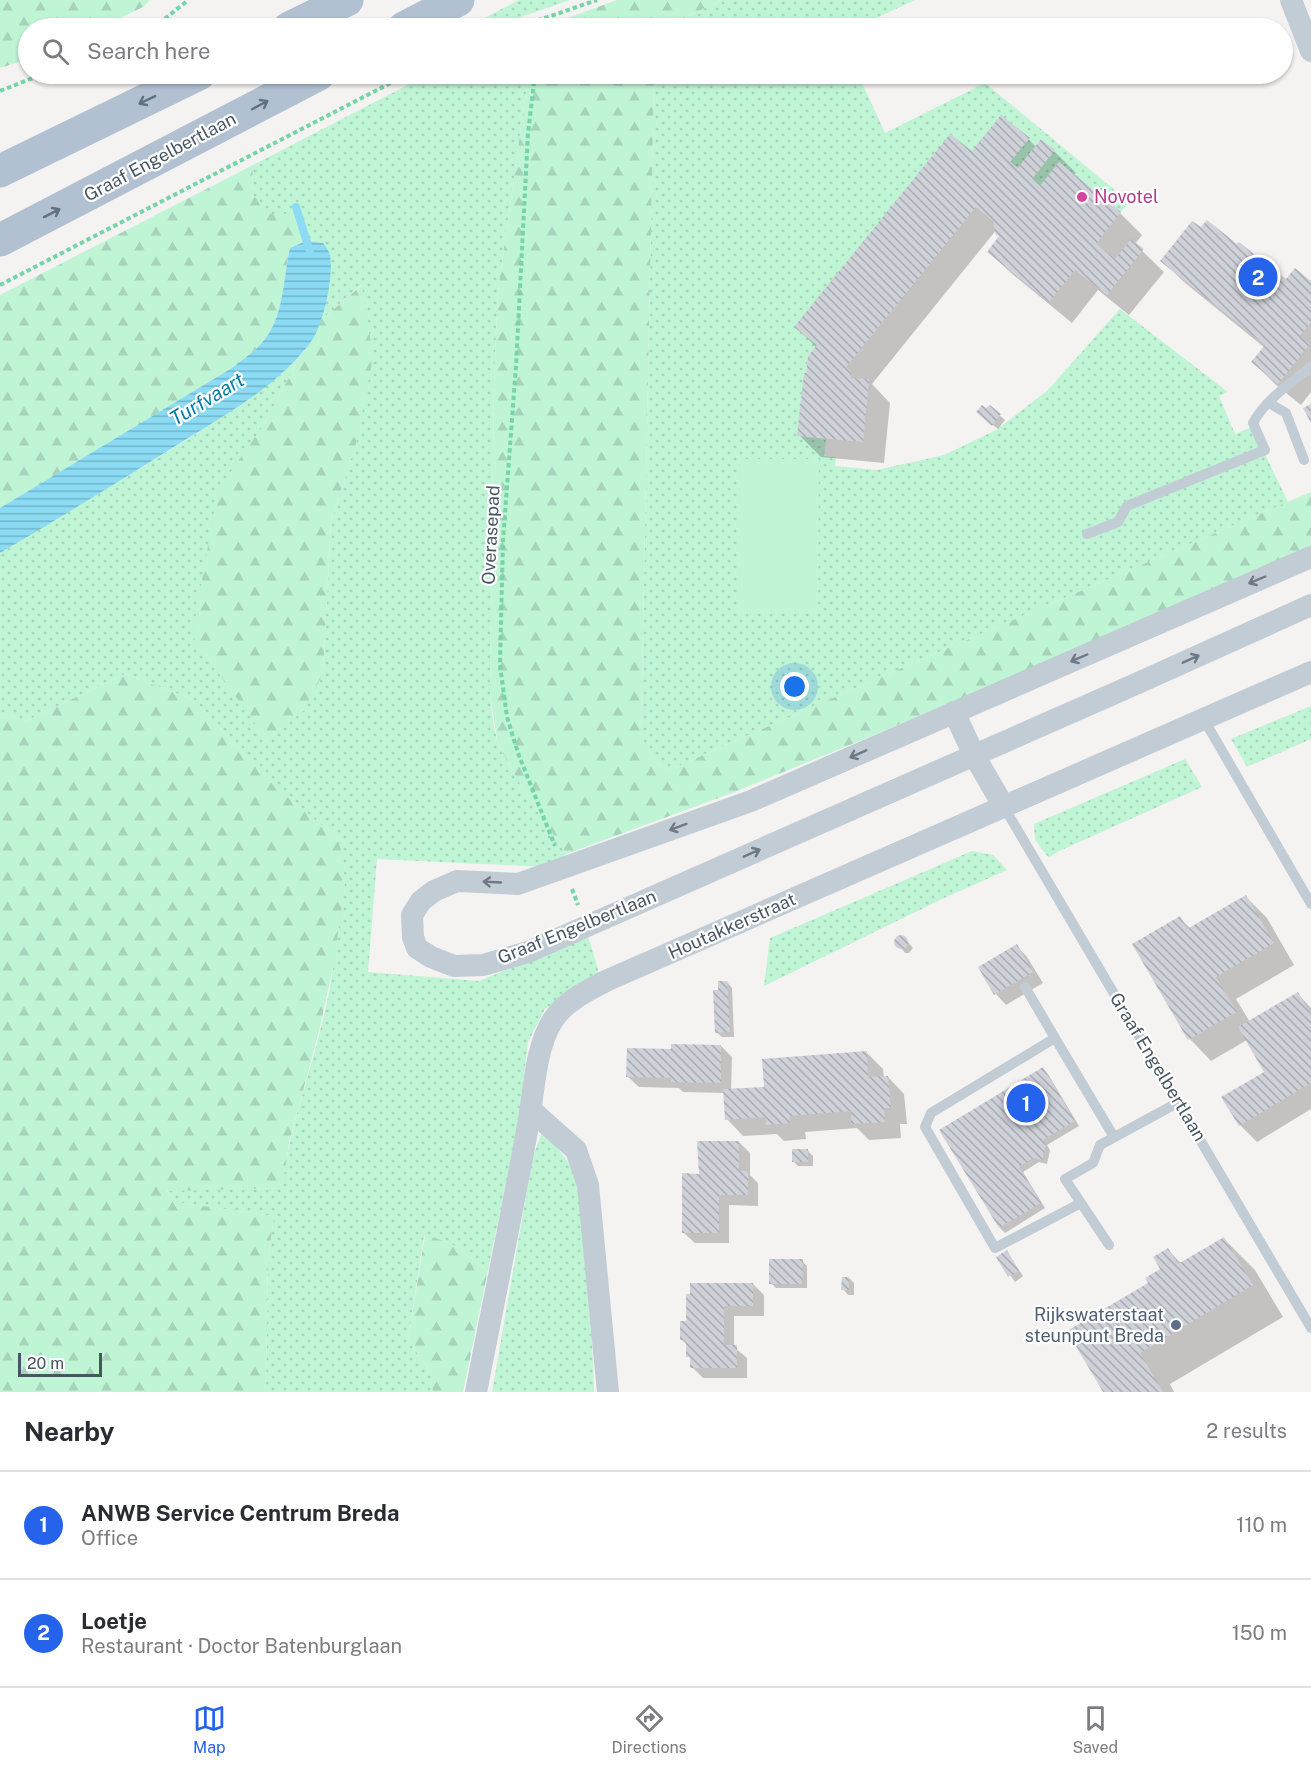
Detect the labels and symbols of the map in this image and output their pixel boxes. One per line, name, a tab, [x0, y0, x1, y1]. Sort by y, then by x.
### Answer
one-way arrow	[138, 94, 156, 106]
one-way arrow	[250, 99, 268, 110]
street label: Graaf Engelbertlaan	[80, 108, 239, 206]
place label: Novotel	[1094, 186, 1159, 207]
marker: Novotel	[1075, 190, 1089, 204]
one-way arrow	[43, 207, 60, 219]
pin: 2	[1238, 254, 1278, 300]
water label: Turfvaart	[165, 367, 249, 431]
street label: Overasepad	[477, 485, 504, 585]
one-way arrow	[1249, 575, 1267, 586]
one-way arrow	[1070, 652, 1088, 664]
one-way arrow	[1182, 653, 1200, 665]
your location	[780, 672, 809, 701]
one-way arrow	[849, 749, 868, 760]
one-way arrow	[669, 823, 687, 834]
one-way arrow	[743, 847, 761, 858]
one-way arrow	[483, 877, 503, 888]
street label: Graaf Engelbertlaan	[494, 885, 659, 968]
street label: Houtakkerstraat	[665, 888, 799, 963]
street label: Graaf Engelbertlaan	[1106, 989, 1211, 1145]
pin: 1	[1006, 1080, 1046, 1126]
place label: Rijkswaterstaat steunpunt Breda	[1025, 1304, 1164, 1346]
marker: Rijkswaterstaat steunpunt Breda	[1169, 1318, 1183, 1332]
scale bar	[18, 1350, 102, 1378]

